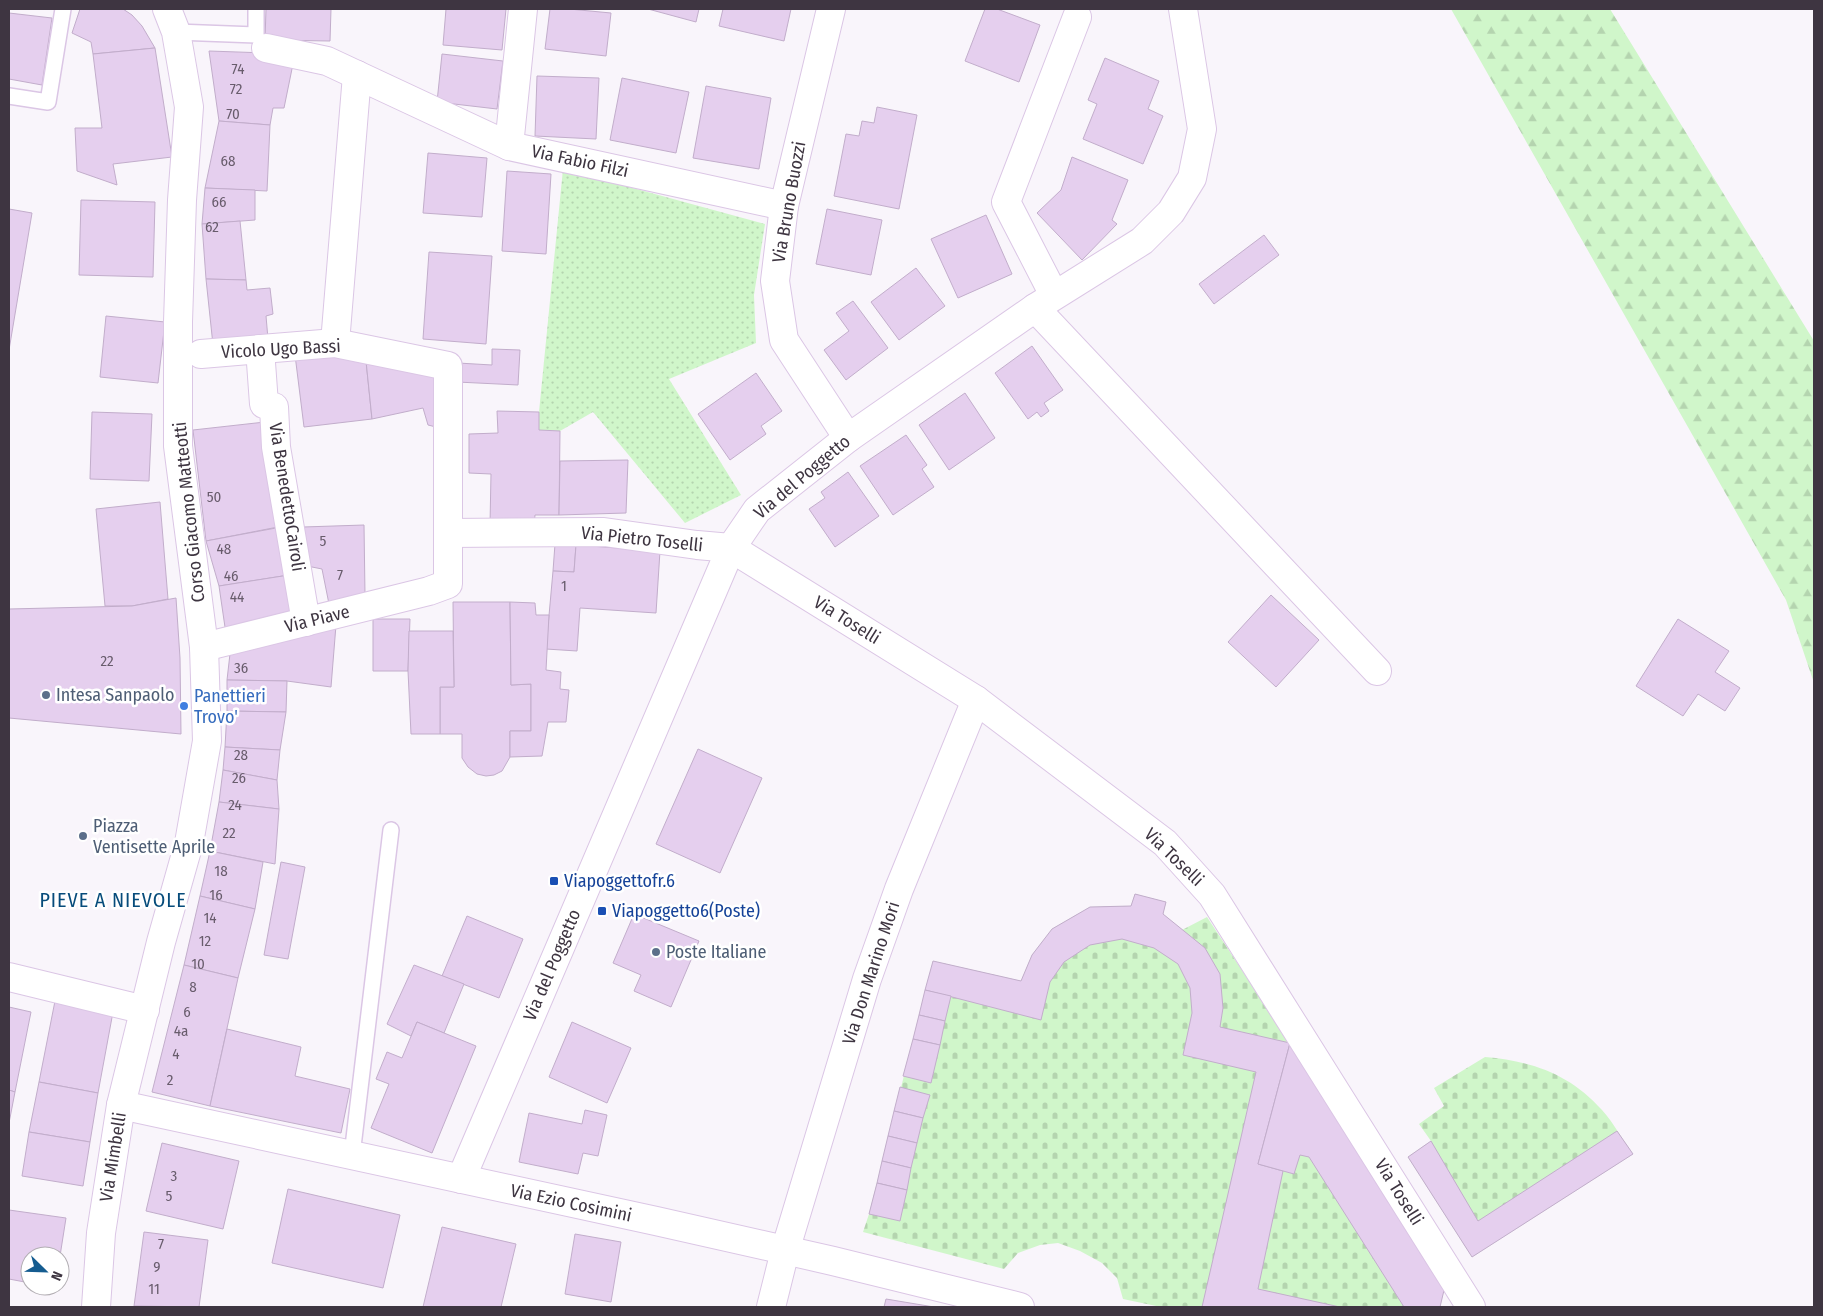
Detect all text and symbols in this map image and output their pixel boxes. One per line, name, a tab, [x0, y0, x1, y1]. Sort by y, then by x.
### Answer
house number: 74	[232, 60, 244, 78]
house number: 72	[230, 80, 243, 98]
house number: 70	[226, 105, 240, 123]
street label: Via Fabio Filzi	[529, 140, 631, 182]
street label: Via Bruno Buozzi	[768, 140, 810, 264]
house number: 68	[221, 152, 235, 170]
house number: 66	[212, 193, 226, 211]
house number: 62	[205, 218, 219, 236]
street label: Vicolo Ugo Bassi	[221, 335, 341, 363]
street label: Corso Giacomo Matteotti	[169, 421, 209, 603]
street label: Via BenedettoCairoli	[264, 421, 310, 573]
street label: Via del Poggetto	[749, 430, 855, 524]
house number: 50	[207, 488, 221, 506]
street label: Via Pietro Toselli	[580, 522, 704, 556]
house number: 5	[320, 532, 327, 550]
house number: 48	[217, 540, 231, 558]
house number: 7	[337, 566, 343, 584]
house number: 46	[224, 567, 238, 585]
house number: 1	[561, 577, 567, 595]
house number: 44	[230, 588, 244, 606]
street label: Via Toselli	[810, 591, 884, 649]
street label: Via Piave	[282, 600, 352, 638]
house number: 22	[100, 652, 114, 670]
house number: 36	[234, 659, 248, 677]
place label: Intesa Sanpaolo	[56, 684, 174, 706]
place label: Panettieri Trovo'	[194, 685, 266, 728]
marker: Intesa Sanpaolo	[40, 689, 52, 701]
marker: Panettieri Trovo'	[178, 700, 190, 712]
house number: 28	[234, 746, 248, 764]
house number: 26	[232, 769, 246, 787]
house number: 24	[228, 796, 242, 814]
place label: Piazza Ventisette Aprile	[93, 815, 215, 858]
street label: Via Toselli	[1140, 823, 1208, 891]
house number: 22	[222, 824, 236, 842]
marker: Piazza Ventisette Aprile	[77, 830, 89, 842]
house number: 18	[214, 862, 228, 880]
place label: Viapoggettofr.6	[564, 870, 675, 892]
marker: Viapoggettofr.6	[548, 875, 560, 887]
house number: 16	[209, 886, 223, 904]
district label: PIEVE A NIEVOLE	[39, 888, 187, 912]
street label: Via Don Marino Mori	[838, 899, 904, 1047]
place label: Viapoggetto6(Poste)	[612, 900, 760, 922]
marker: Viapoggetto6(Poste)	[596, 905, 608, 917]
street label: Via del Poggetto	[519, 906, 585, 1024]
house number: 14	[203, 909, 217, 927]
house number: 12	[199, 932, 212, 950]
place label: Poste Italiane	[666, 941, 766, 963]
marker: Poste Italiane	[650, 946, 662, 958]
house number: 10	[191, 955, 205, 973]
house number: 8	[189, 978, 197, 996]
house number: 6	[183, 1003, 191, 1021]
house number: 4a	[174, 1022, 188, 1040]
house number: 4	[172, 1045, 180, 1063]
house number: 2	[167, 1071, 174, 1089]
street label: Via Mimbelli	[95, 1111, 131, 1203]
street label: Via Toselli	[1370, 1155, 1428, 1229]
house number: 3	[171, 1167, 178, 1185]
street label: Via Ezio Cosimini	[508, 1179, 634, 1227]
house number: 5	[166, 1187, 173, 1205]
house number: 7	[158, 1235, 164, 1253]
north arrow	[20, 1246, 70, 1296]
house number: 9	[153, 1258, 161, 1276]
text: N	[47, 1269, 66, 1283]
house number: 11	[148, 1280, 160, 1298]

